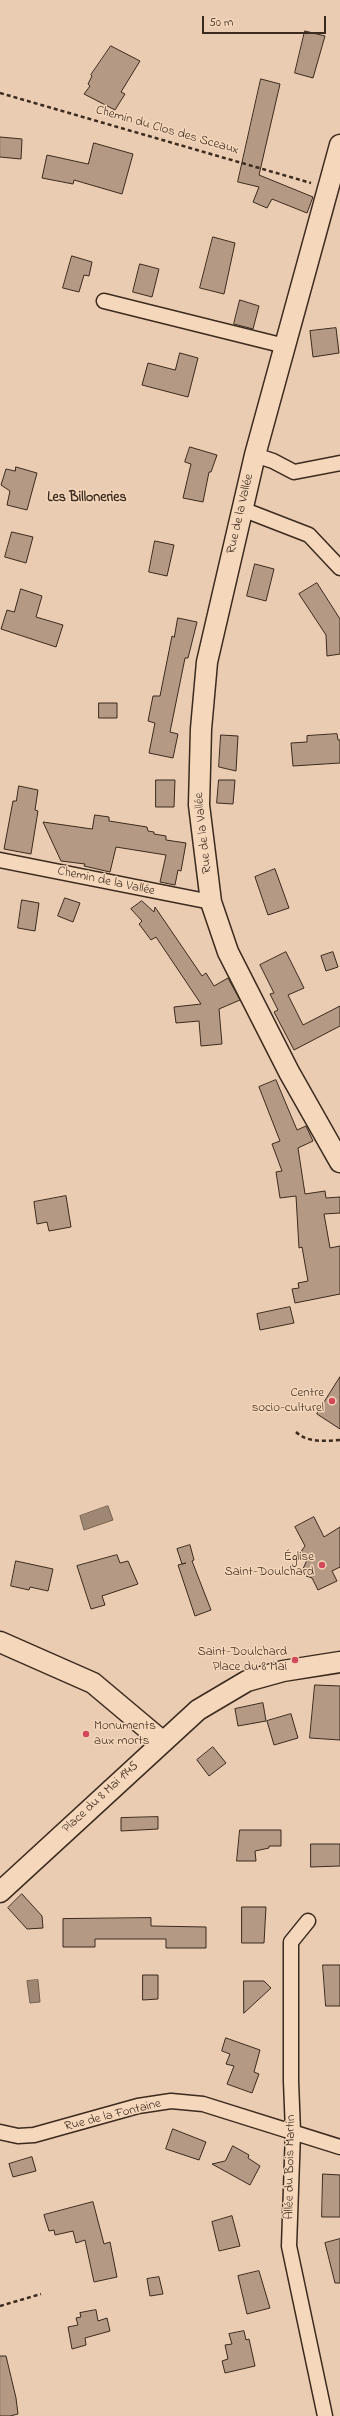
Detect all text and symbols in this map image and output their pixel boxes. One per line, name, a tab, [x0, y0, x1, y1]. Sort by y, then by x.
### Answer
scale bar	[204, 8, 328, 34]
text: 50 m	[209, 14, 233, 32]
street label: Chemin du Clos des Sceaux	[94, 103, 240, 159]
street label: Rue de la Vallée	[224, 472, 258, 556]
district label: Les Billoneries	[47, 491, 127, 507]
street label: Rue de la Vallée	[192, 792, 216, 874]
street label: Chemin de la Vallée	[56, 864, 156, 900]
place label: Centre socio-culturel	[252, 1386, 324, 1417]
marker: Centre socio-culturel	[327, 1396, 337, 1406]
place label: Église Saint-Doulchard	[224, 1550, 314, 1581]
marker: Église Saint-Doulchard	[317, 1560, 327, 1570]
place label: Saint-Doulchard Place du 8 Mai	[197, 1645, 287, 1676]
marker: Saint-Doulchard Place du 8 Mai	[290, 1655, 300, 1665]
place label: Monuments aux morts	[94, 1719, 156, 1750]
marker: Monuments aux morts	[81, 1729, 91, 1739]
street label: Place du 8 Mai 1945	[60, 1759, 142, 1837]
street label: Rue de la Fontaine	[63, 2096, 163, 2136]
street label: Allée du Bois Martin	[282, 2114, 300, 2220]

